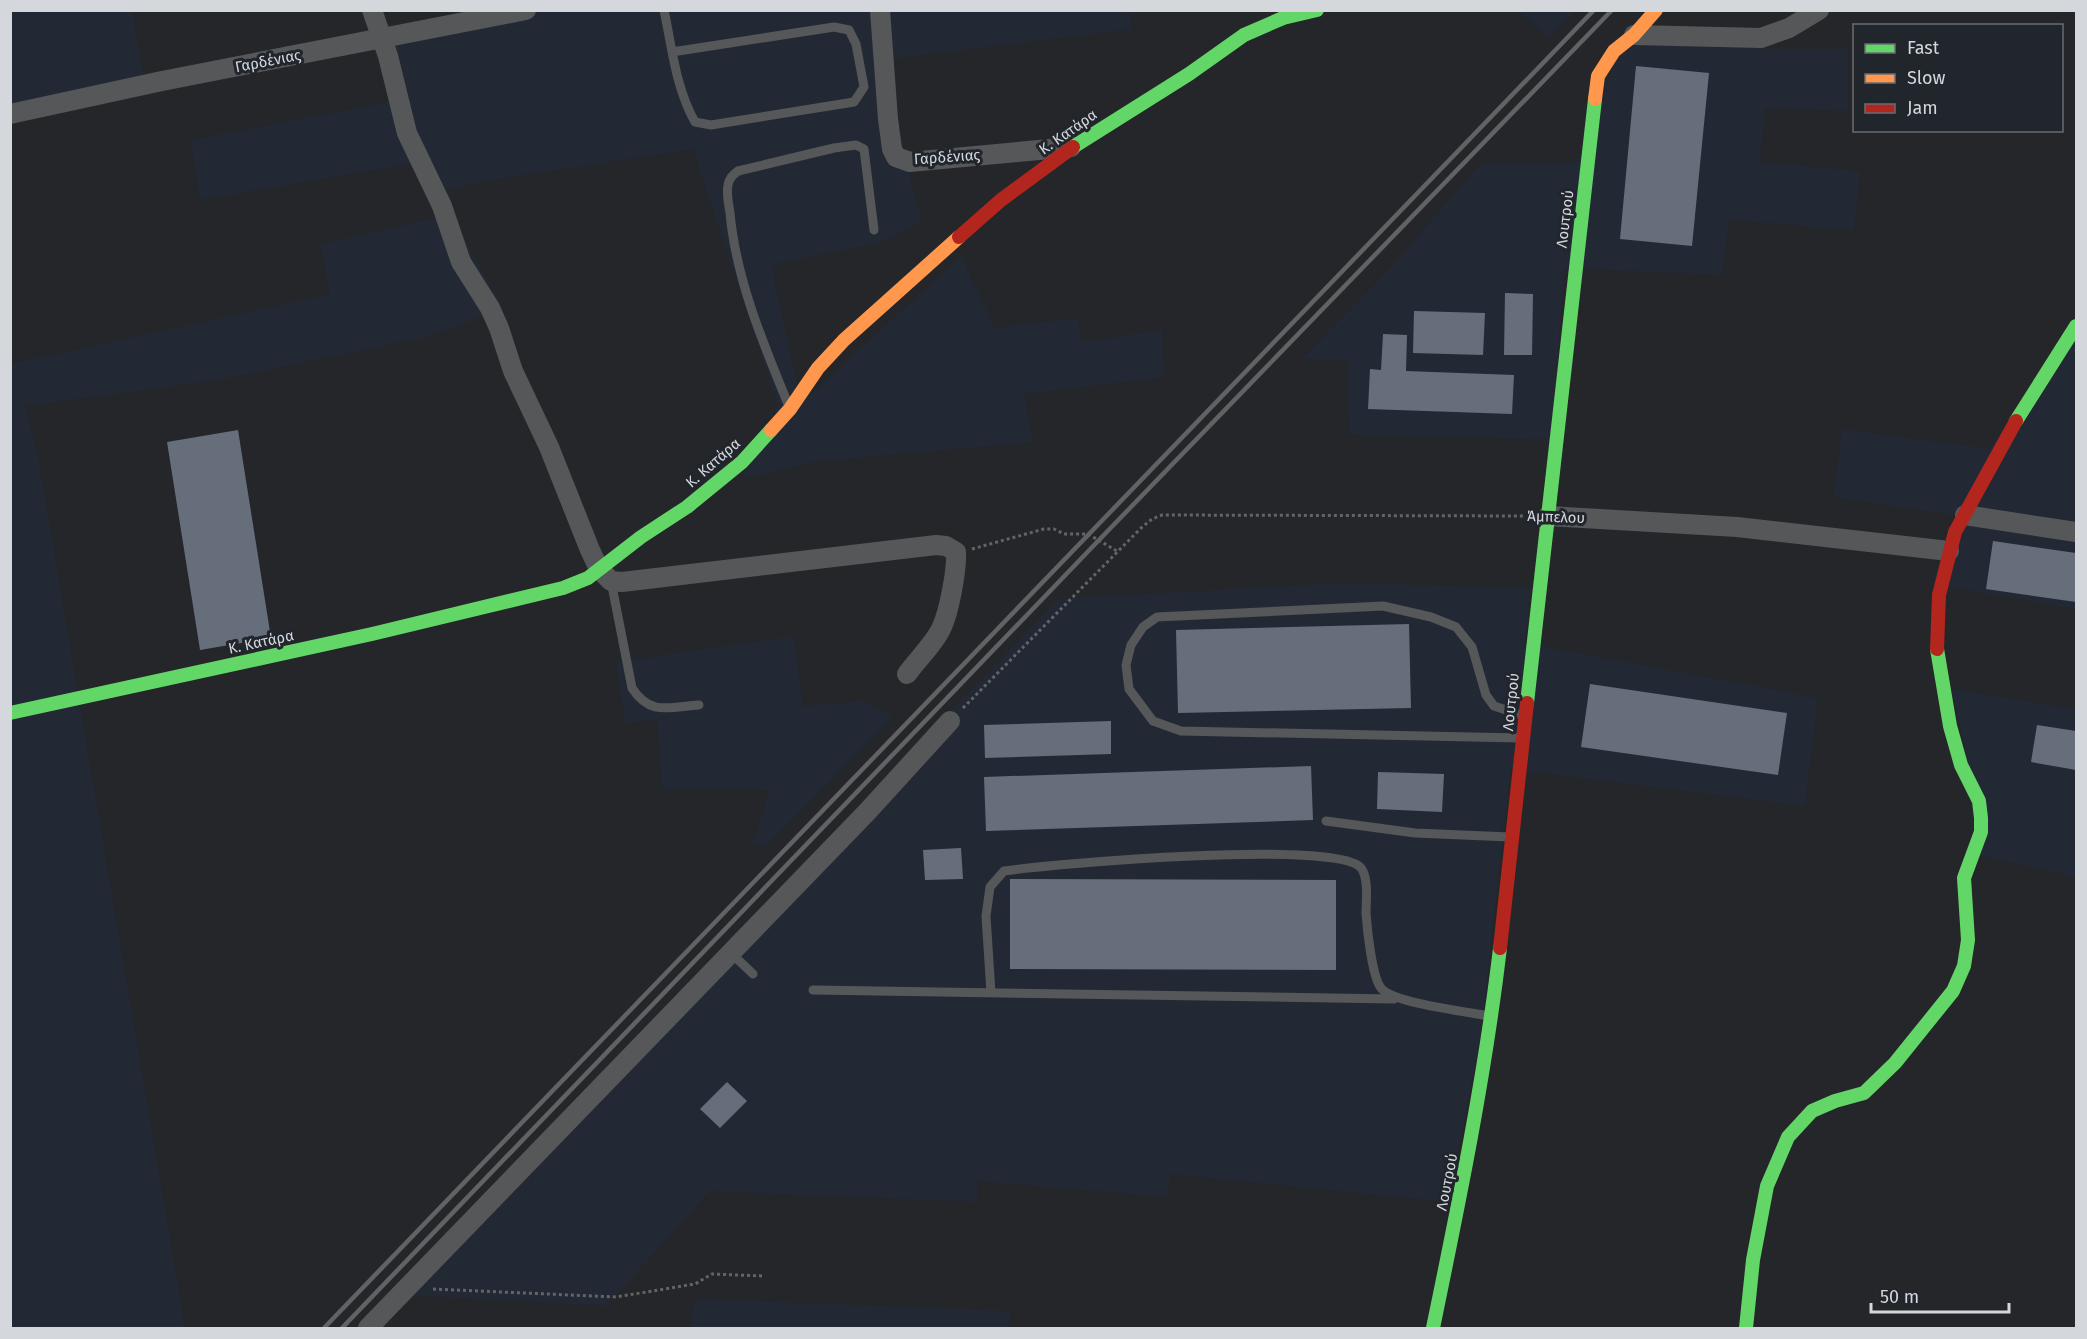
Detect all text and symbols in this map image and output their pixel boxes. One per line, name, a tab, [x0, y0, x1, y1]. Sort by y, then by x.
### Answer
legend	[1853, 24, 2063, 132]
text: Fast	[1907, 37, 1940, 59]
street label: Γαρδένιας	[234, 46, 302, 76]
text: Slow	[1907, 67, 1946, 89]
text: Jam	[1907, 97, 1938, 119]
street label: Κ. Κατάρα	[1036, 105, 1100, 158]
street label: Γαρδένιας	[913, 146, 981, 168]
street label: Λουτρού	[1553, 189, 1577, 249]
street label: Κ. Κατάρα	[682, 434, 744, 492]
street label: Άμπελου	[1527, 507, 1585, 527]
street label: Κ. Κατάρα	[227, 626, 296, 658]
street label: Λουτρού	[1499, 672, 1523, 732]
street label: Λουτρού	[1433, 1152, 1461, 1212]
scale bar	[1871, 1276, 2009, 1314]
text: 50 m	[1880, 1286, 1919, 1308]

